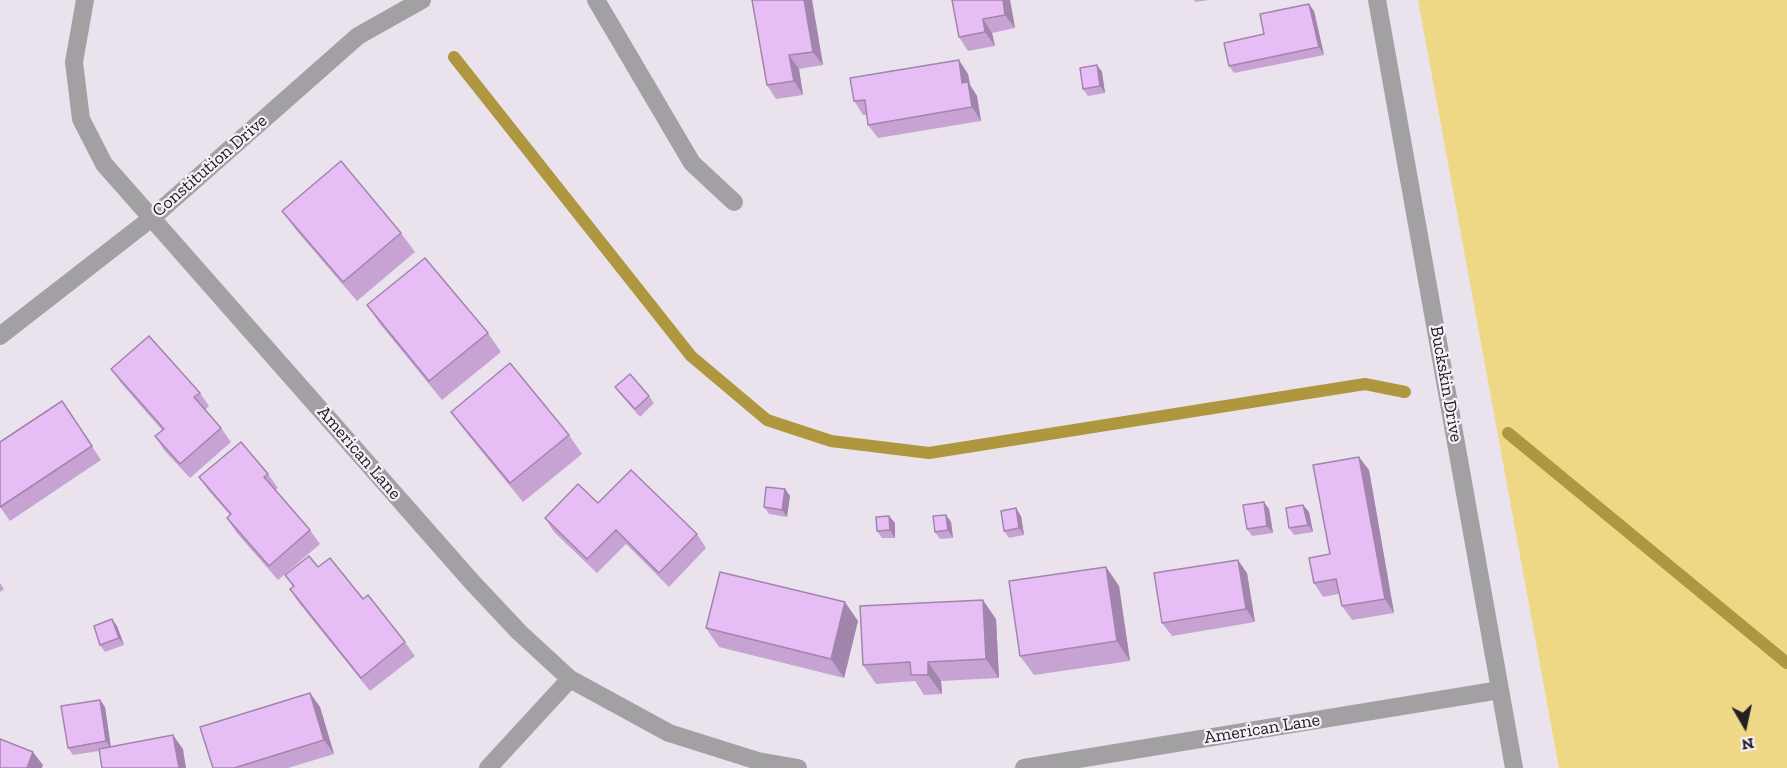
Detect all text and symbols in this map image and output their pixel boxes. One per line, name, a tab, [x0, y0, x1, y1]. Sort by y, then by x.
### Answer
street label: Constitution Drive	[148, 110, 272, 222]
street label: Buckskin Drive	[1425, 324, 1467, 444]
street label: American Lane	[312, 402, 406, 504]
north arrow	[1715, 696, 1775, 756]
street label: American Lane	[1203, 709, 1321, 749]
text: N	[1740, 734, 1755, 755]

